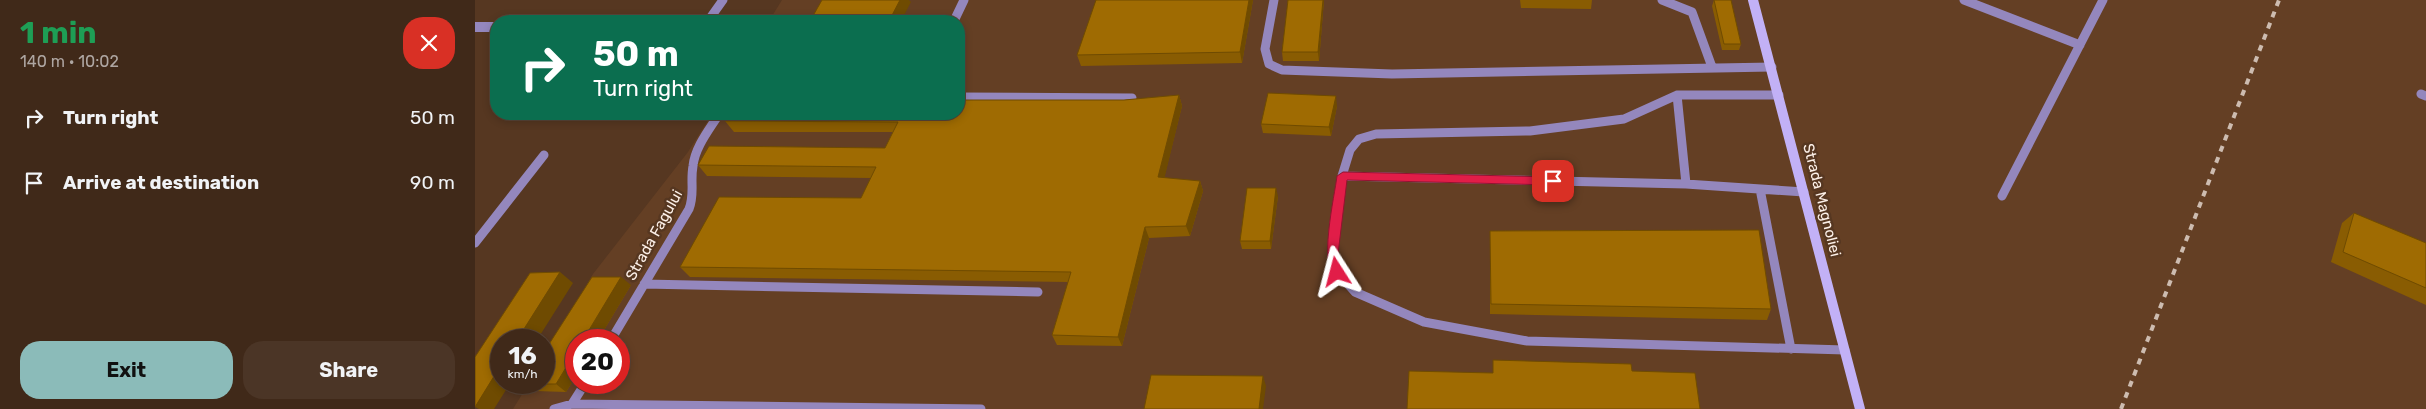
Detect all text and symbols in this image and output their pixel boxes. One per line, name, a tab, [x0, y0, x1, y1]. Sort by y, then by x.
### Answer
text: 1 min	[20, 15, 97, 51]
button: close	[403, 17, 455, 69]
text: 50 m	[593, 33, 679, 75]
icon: right	[510, 35, 575, 100]
text: 140 m · 10:02	[20, 52, 119, 71]
text: Turn right	[593, 75, 693, 102]
icon: right	[20, 104, 48, 132]
text: Turn right	[63, 106, 158, 129]
text: 50 m	[410, 106, 455, 129]
street label: Strada Magnoliei	[1799, 142, 1845, 258]
pin	[1532, 160, 1574, 202]
icon: arrive	[1539, 167, 1567, 195]
icon: arrive	[20, 169, 48, 197]
text: Arrive at destination	[63, 171, 259, 194]
text: 90 m	[410, 171, 455, 194]
street label: Strada Fagului	[622, 187, 686, 283]
position arrow	[1310, 245, 1362, 297]
speed limit sign: 20	[565, 329, 630, 394]
button: Exit	[20, 341, 233, 399]
button: Share	[243, 341, 455, 399]
text: 16	[508, 341, 537, 370]
text: km/h	[508, 367, 537, 381]

